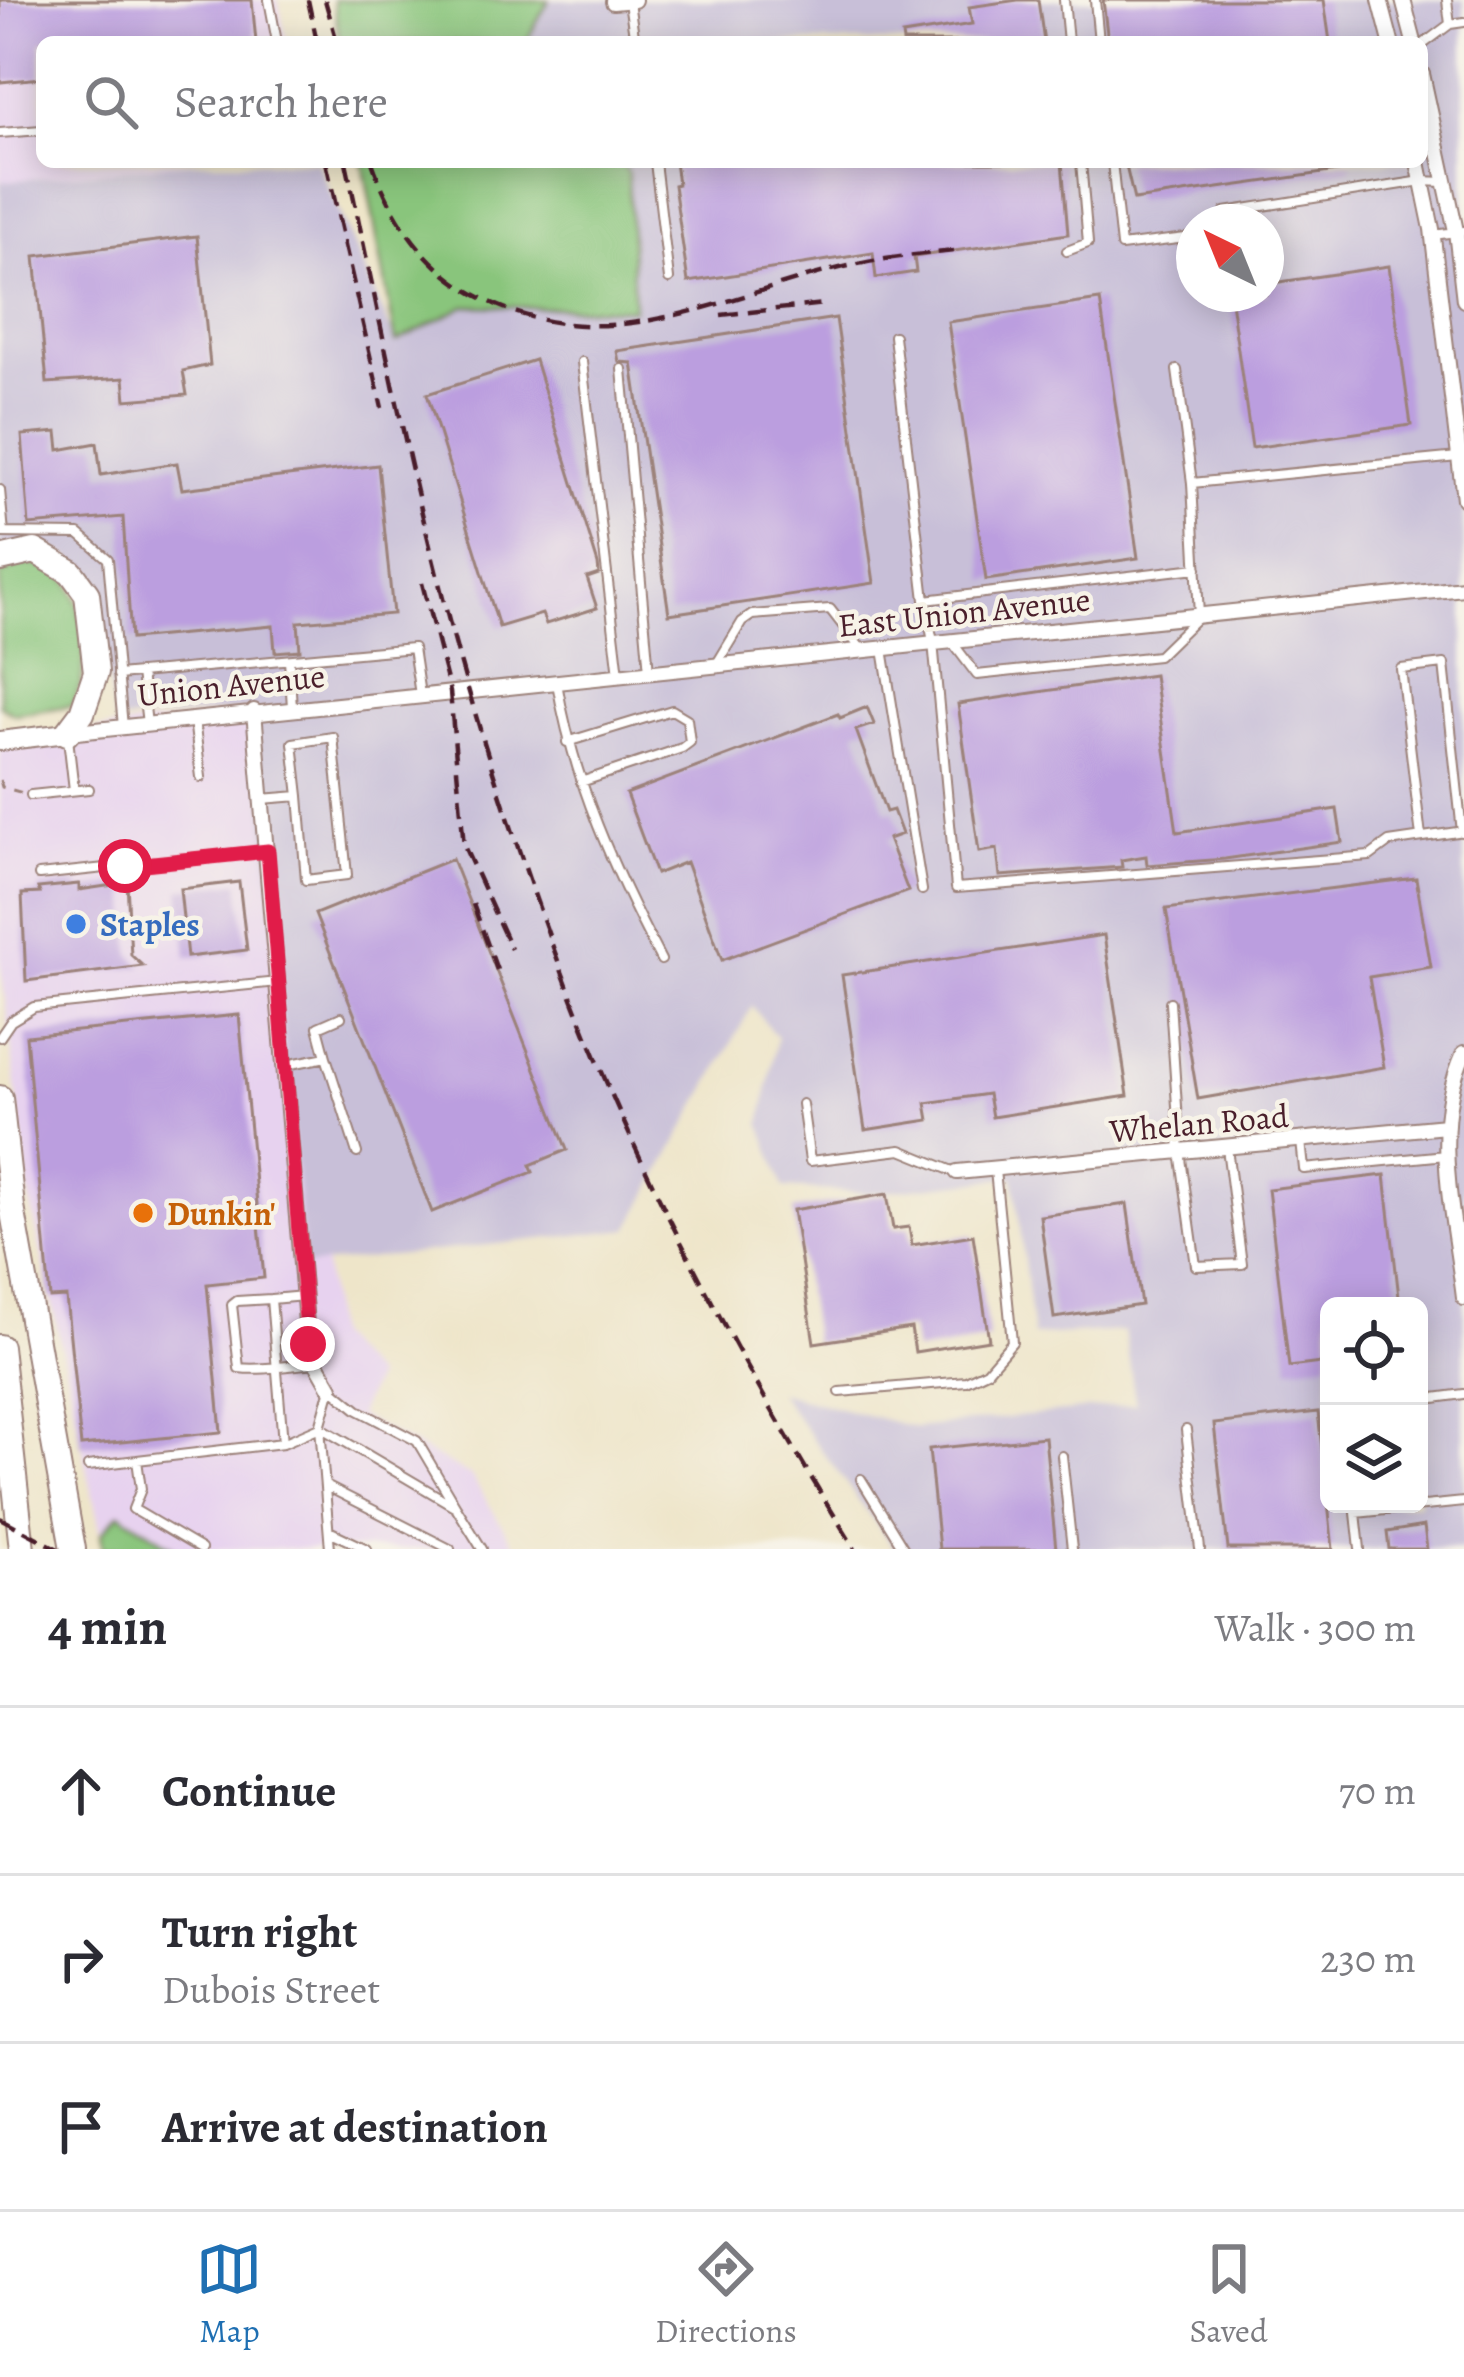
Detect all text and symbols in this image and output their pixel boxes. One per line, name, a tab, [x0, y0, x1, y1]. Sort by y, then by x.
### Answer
search box	[36, 36, 1428, 168]
icon: search	[78, 69, 144, 135]
text: Search here	[174, 71, 388, 133]
north arrow	[1176, 204, 1284, 312]
street label: East Union Avenue	[836, 576, 1092, 648]
street label: Union Avenue	[135, 653, 327, 717]
route start	[98, 839, 152, 893]
place label: Staples	[100, 902, 200, 947]
marker: Staples	[63, 911, 89, 937]
street label: Whelan Road	[1107, 1093, 1291, 1153]
place label: Dunkin'	[167, 1191, 276, 1236]
marker: Dunkin'	[130, 1200, 156, 1226]
map controls	[1320, 1297, 1428, 1513]
button: locate	[1320, 1297, 1428, 1405]
route end	[281, 1317, 335, 1371]
button: layers	[1320, 1405, 1428, 1513]
text: 4 min	[48, 1592, 167, 1662]
text: Walk · 300 m	[1215, 1601, 1416, 1654]
icon: ahead	[48, 1758, 114, 1824]
text: Continue	[162, 1760, 336, 1822]
text: 70 m	[1339, 1764, 1416, 1817]
text: Turn right	[162, 1901, 357, 1963]
icon: right	[48, 1926, 114, 1992]
text: 230 m	[1320, 1932, 1416, 1985]
text: Dubois Street	[162, 1963, 380, 2016]
icon: arrive	[48, 2094, 114, 2160]
text: Arrive at destination	[162, 2096, 548, 2158]
tab: Map	[196, 2236, 262, 2353]
tab: Directions	[655, 2236, 797, 2353]
tab: Saved	[1189, 2236, 1268, 2353]

